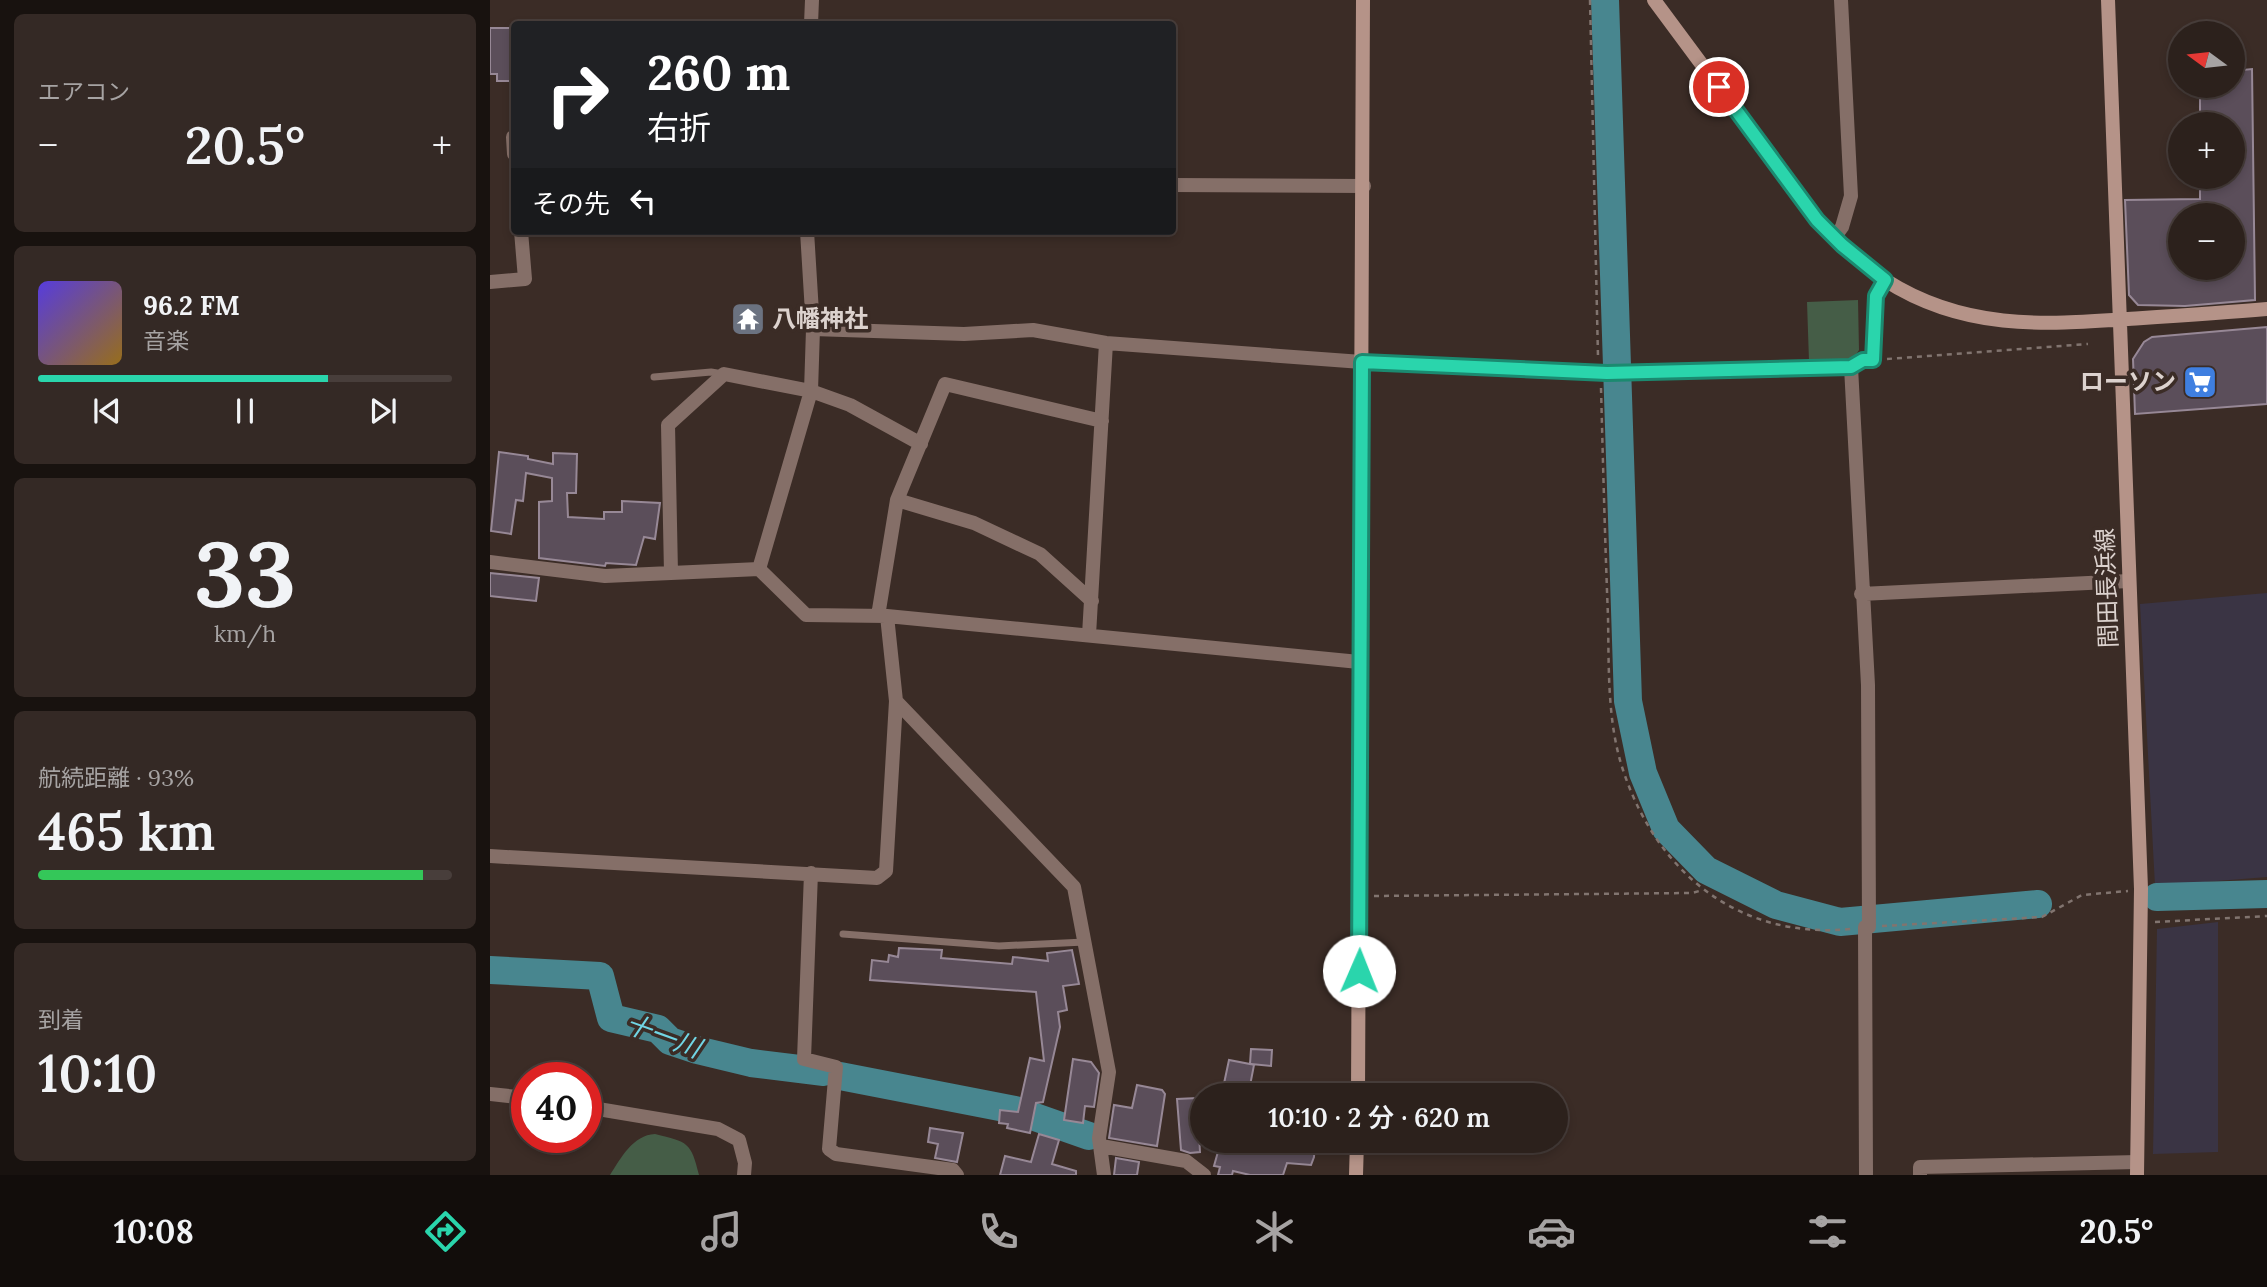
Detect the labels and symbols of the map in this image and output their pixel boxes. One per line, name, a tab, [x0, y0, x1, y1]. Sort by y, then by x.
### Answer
north arrow	[2168, 21, 2245, 98]
pin	[1689, 57, 1749, 117]
temple icon: 八幡神社	[729, 300, 767, 338]
place label: 八幡神社	[772, 303, 868, 334]
supermarket icon: ローソン	[2181, 363, 2219, 401]
place label: ローソン	[2080, 366, 2176, 397]
street label: 間田長浜線	[2089, 528, 2124, 649]
position arrow	[1322, 934, 1396, 1008]
water label: 十一川	[621, 1007, 708, 1065]
speed limit sign: 40	[511, 1062, 602, 1153]

